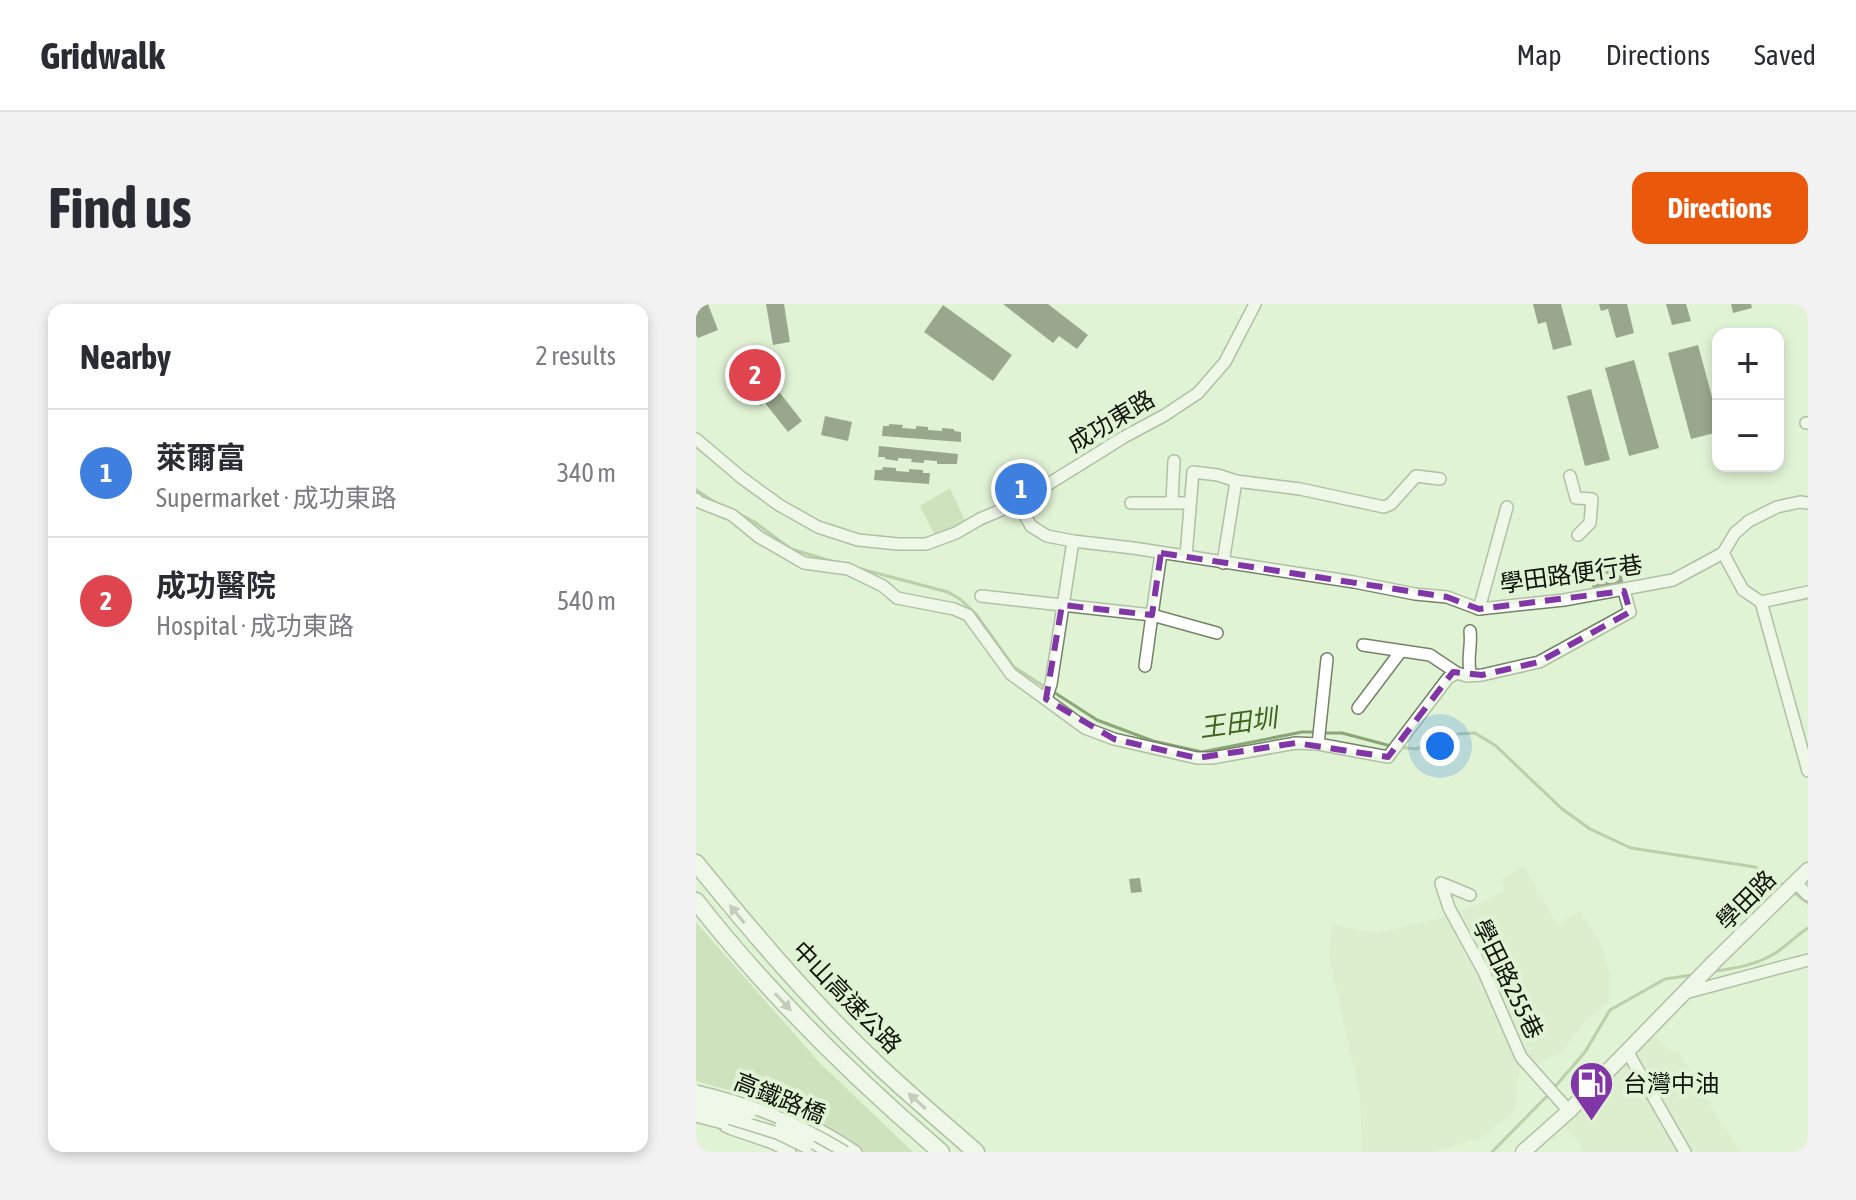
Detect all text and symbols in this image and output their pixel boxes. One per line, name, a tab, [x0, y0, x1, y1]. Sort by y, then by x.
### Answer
text: Gridwalk	[40, 34, 165, 77]
text: Map	[1517, 39, 1562, 71]
text: Directions	[1606, 39, 1710, 71]
text: Saved	[1754, 39, 1816, 71]
button: Directions	[1632, 172, 1808, 244]
text: Find us	[48, 176, 192, 240]
map controls	[1712, 328, 1784, 472]
button: +	[1712, 328, 1784, 400]
text: Nearby	[80, 337, 171, 376]
text: 2 results	[535, 341, 616, 371]
pin: 2	[729, 345, 781, 405]
street label: 成功東路	[1063, 385, 1159, 457]
button: −	[1712, 400, 1784, 472]
text: 萊爾富	[156, 440, 246, 474]
text: 1	[100, 458, 112, 488]
text: 340 m	[557, 458, 616, 488]
pin: 1	[995, 459, 1047, 519]
text: Supermarket · 成功東路	[156, 483, 397, 513]
street label: 學田路便行巷	[1498, 551, 1644, 597]
text: 成功醫院	[156, 568, 276, 602]
text: 2	[100, 586, 112, 616]
text: 540 m	[557, 586, 616, 616]
text: Hospital · 成功東路	[156, 611, 354, 641]
water label: 王田圳	[1197, 702, 1283, 743]
your location	[1420, 726, 1460, 766]
street label: 學田路	[1711, 865, 1781, 935]
one-way arrow	[729, 904, 746, 924]
street label: 學田路255巷	[1467, 915, 1549, 1043]
street label: 中山高速公路	[787, 936, 907, 1058]
one-way arrow	[774, 992, 792, 1011]
fuel station icon: 台灣中油	[1568, 1059, 1616, 1122]
street label: 高鐵路橋	[730, 1068, 830, 1128]
place label: 台灣中油	[1623, 1070, 1719, 1097]
one-way arrow	[908, 1092, 927, 1110]

